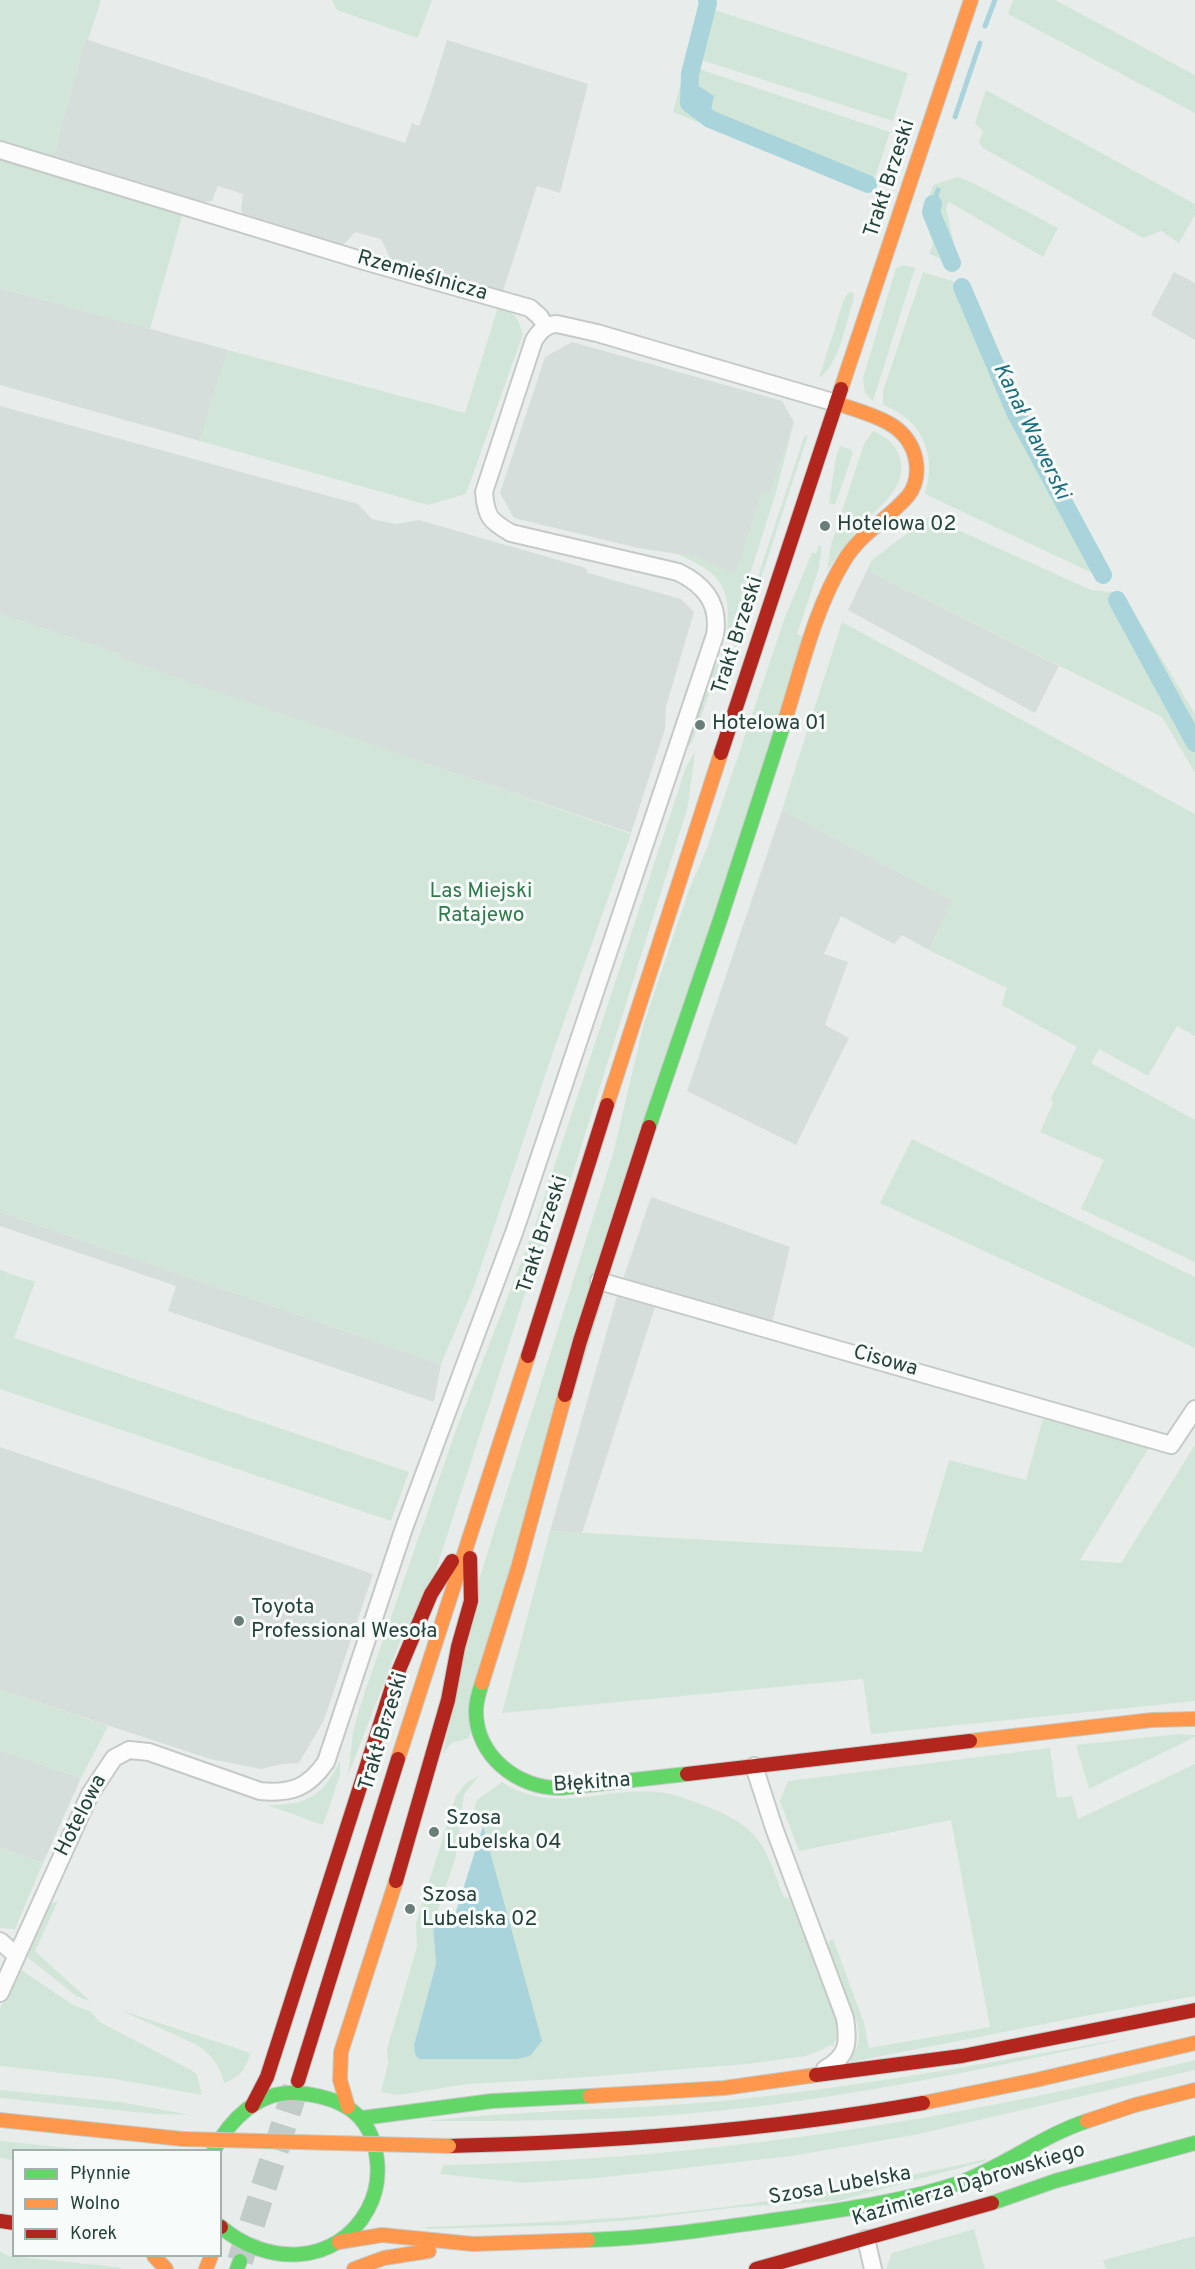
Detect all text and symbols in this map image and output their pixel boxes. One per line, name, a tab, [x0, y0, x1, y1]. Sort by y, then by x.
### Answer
street label: Trakt Brzeski	[860, 117, 922, 241]
street label: Rzemieślnicza	[354, 246, 490, 308]
water label: Kanał Wawerski	[986, 360, 1074, 504]
place label: Hotelowa 02	[837, 513, 956, 539]
marker: Hotelowa 02	[818, 519, 832, 533]
street label: Trakt Brzeski	[708, 574, 770, 698]
place label: Hotelowa 01	[712, 712, 826, 738]
marker: Hotelowa 01	[693, 718, 707, 732]
park label: Las Miejski Ratajewo	[430, 880, 532, 930]
street label: Trakt Brzeski	[513, 1173, 575, 1297]
street label: Cisowa	[850, 1341, 920, 1383]
place label: Toyota Professional Wesoła	[251, 1596, 437, 1646]
marker: Toyota Professional Wesoła	[232, 1614, 246, 1628]
street label: Trakt Brzeski	[355, 1670, 415, 1794]
street label: Błękitna	[553, 1769, 631, 1799]
street label: Hotelowa	[51, 1771, 113, 1861]
place label: Szosa Lubelska 04	[446, 1807, 561, 1857]
marker: Szosa Lubelska 04	[427, 1825, 441, 1839]
place label: Szosa Lubelska 02	[422, 1884, 537, 1934]
marker: Szosa Lubelska 02	[403, 1902, 417, 1916]
street label: Kazimierza Dąbrowskiego	[850, 2139, 1088, 2233]
legend	[12, 2149, 222, 2257]
street label: Szosa Lubelska	[767, 2162, 913, 2212]
text: Płynnie	[70, 2163, 131, 2186]
text: Wolno	[70, 2193, 120, 2216]
text: Korek	[70, 2223, 117, 2246]

